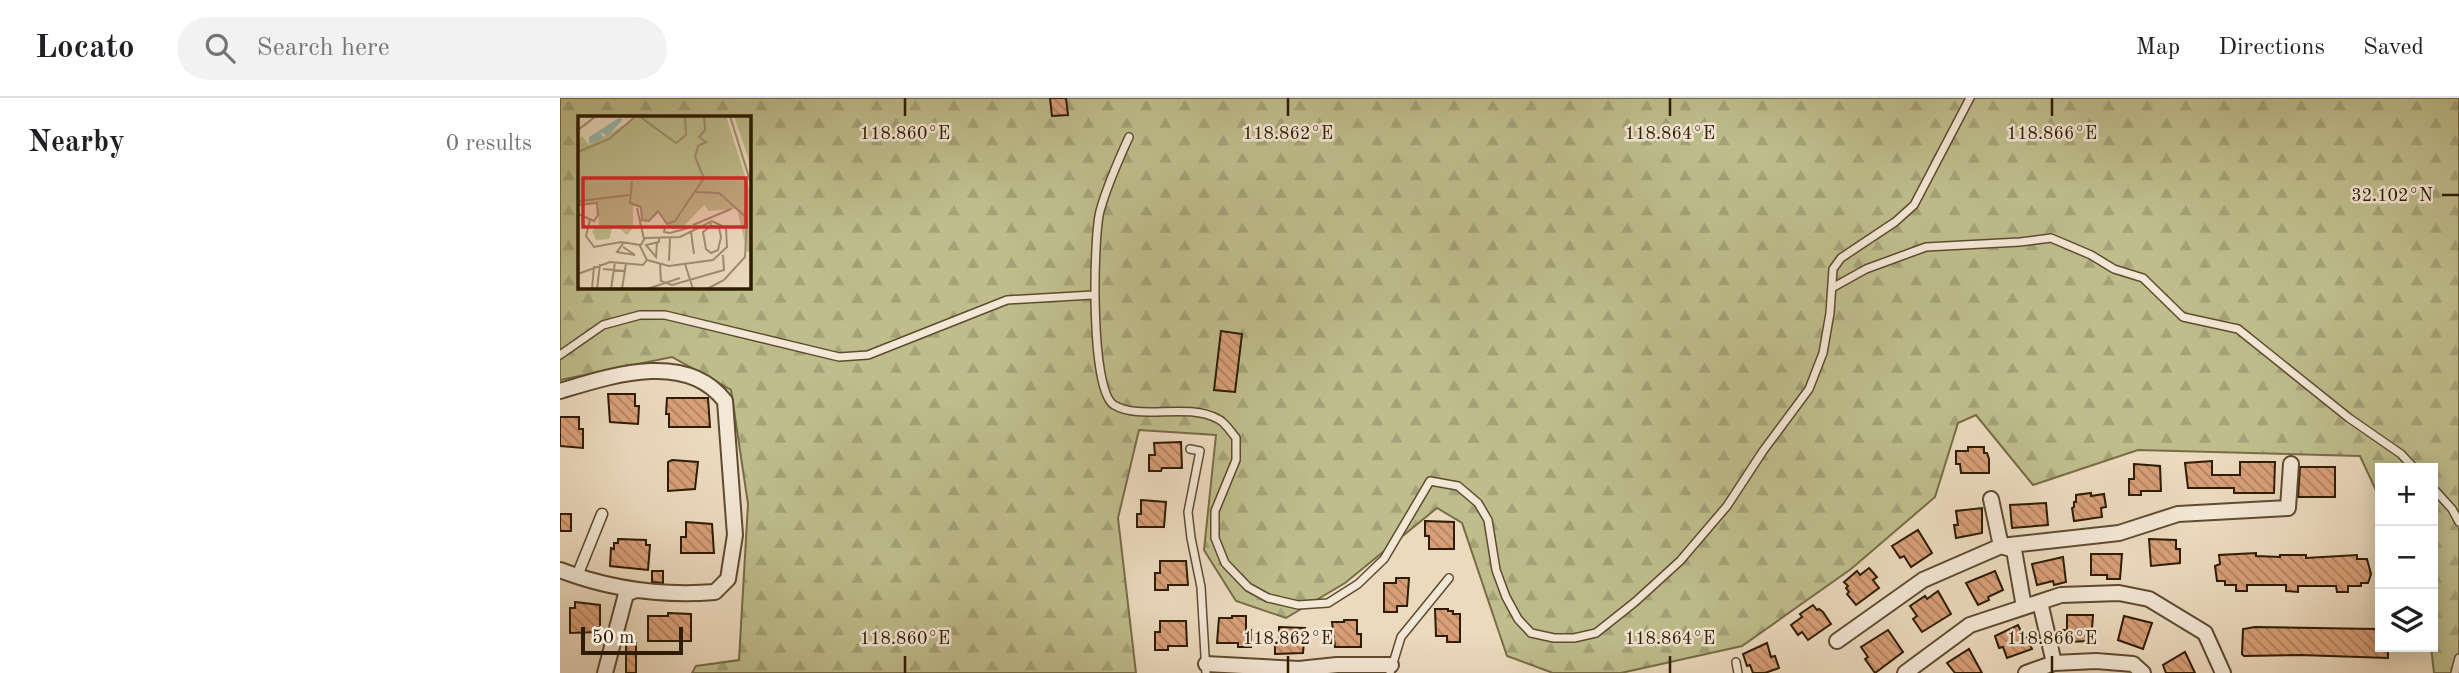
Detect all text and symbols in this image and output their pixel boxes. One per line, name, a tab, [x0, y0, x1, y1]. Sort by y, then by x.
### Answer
search box	[177, 17, 667, 80]
icon: search	[201, 29, 239, 67]
text: Locato	[35, 32, 135, 65]
text: Search here	[257, 35, 390, 61]
text: Map	[2136, 36, 2180, 60]
text: Directions	[2218, 36, 2325, 60]
text: Saved	[2363, 36, 2424, 60]
inset map	[578, 116, 751, 289]
text: 118.860°E	[860, 125, 950, 143]
text: 118.862°E	[1243, 125, 1333, 143]
text: 118.864°E	[1625, 125, 1715, 143]
text: 118.866°E	[2007, 125, 2097, 143]
text: Nearby	[28, 128, 125, 158]
text: 0 results	[446, 132, 532, 155]
text: 32.102°N	[2351, 187, 2433, 205]
map controls	[2375, 463, 2438, 652]
button: +	[2375, 463, 2438, 526]
button: −	[2375, 526, 2438, 589]
button: layers	[2375, 589, 2438, 652]
scale bar	[581, 624, 682, 656]
text: 50 m	[592, 629, 634, 648]
text: 118.860°E	[860, 630, 950, 648]
text: 118.862°E	[1243, 630, 1333, 648]
text: 118.864°E	[1625, 630, 1715, 648]
text: 118.866°E	[2007, 630, 2097, 648]

